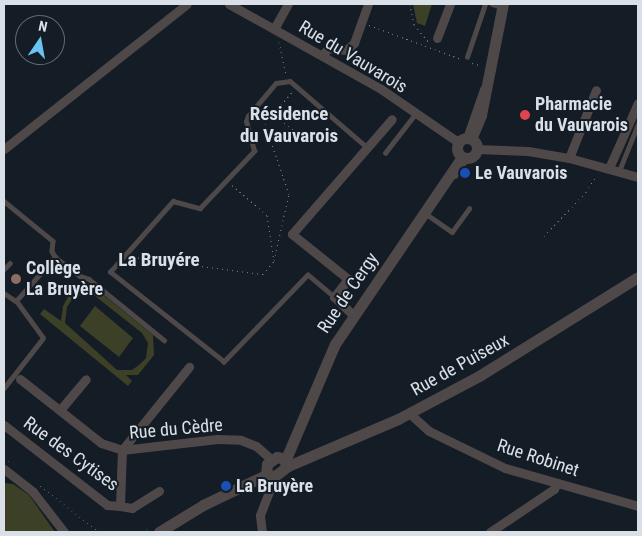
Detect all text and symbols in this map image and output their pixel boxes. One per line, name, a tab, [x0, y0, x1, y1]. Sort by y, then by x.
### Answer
north arrow	[15, 15, 65, 65]
street label: Rue du Vauvarois	[295, 16, 411, 98]
text: N	[37, 18, 49, 35]
place label: Pharmacie du Vauvarois	[535, 94, 628, 136]
district label: Résidence du Vauvarois	[240, 103, 338, 147]
marker: Pharmacie du Vauvarois	[519, 109, 531, 121]
place label: Le Vauvarois	[475, 162, 567, 184]
marker: Le Vauvarois	[459, 167, 471, 179]
district label: La Bruyére	[118, 249, 200, 271]
street label: Rue de Cergy	[313, 249, 383, 337]
place label: Collège La Bruyère	[26, 258, 103, 300]
marker: Collège La Bruyère	[10, 273, 22, 285]
street label: Rue de Puiseux	[407, 329, 513, 401]
street label: Rue des Cytises	[19, 412, 123, 496]
street label: Rue du Cèdre	[128, 414, 224, 444]
street label: Rue Robinet	[494, 435, 582, 481]
place label: La Bruyère	[236, 475, 313, 497]
marker: La Bruyère	[220, 480, 232, 492]

